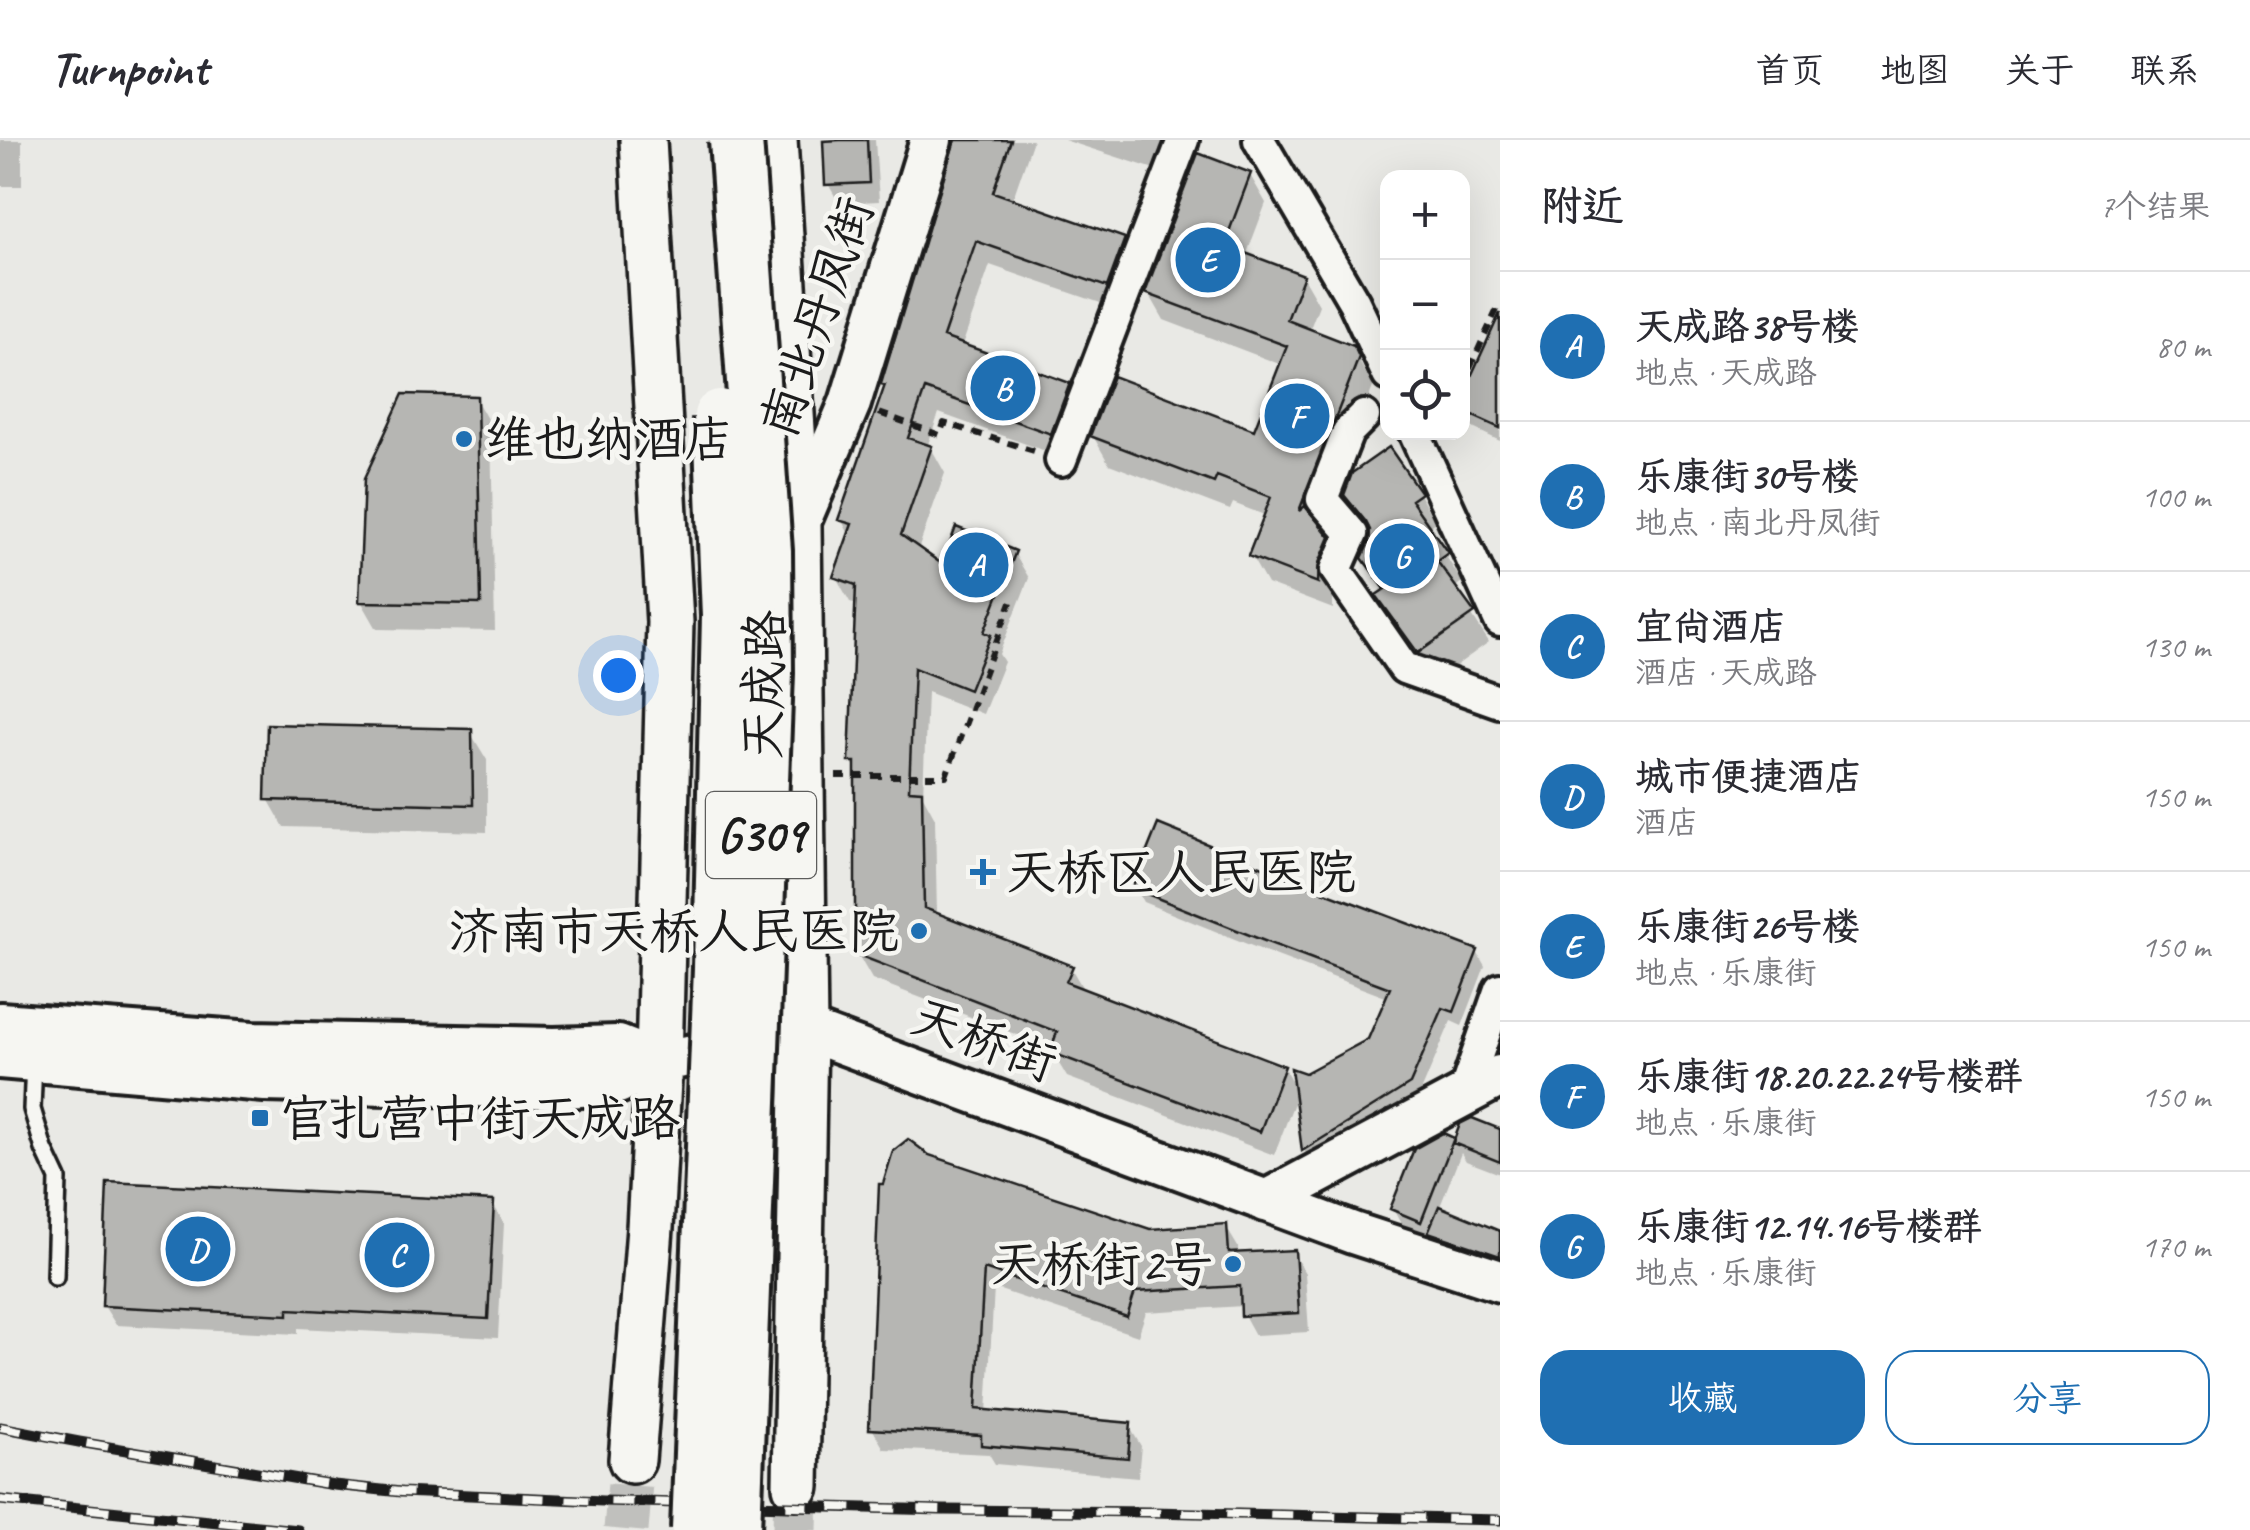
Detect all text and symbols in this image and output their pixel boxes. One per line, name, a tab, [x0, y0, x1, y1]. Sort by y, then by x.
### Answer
text: Turnpoint	[50, 39, 208, 99]
text: 首页	[1755, 48, 1825, 93]
text: 地图	[1880, 48, 1950, 93]
text: 关于	[2005, 48, 2075, 93]
text: 联系	[2130, 48, 2200, 93]
map controls	[1380, 170, 1470, 440]
button: +	[1380, 170, 1470, 260]
text: 附近	[1540, 180, 1624, 233]
text: 7个结果	[2100, 186, 2210, 227]
street label: 南北丹凤街	[747, 189, 887, 445]
pin: E	[1176, 222, 1240, 298]
button: −	[1380, 260, 1470, 350]
text: 天成路38号楼	[1635, 303, 1859, 350]
text: A	[1564, 326, 1581, 367]
text: 80 m	[2156, 326, 2210, 367]
pin: B	[970, 350, 1036, 426]
button: locate	[1380, 350, 1470, 440]
text: 地点 · 天成路	[1635, 352, 1816, 393]
pin: F	[1264, 378, 1330, 454]
place label: 维也纳酒店	[484, 408, 734, 471]
marker: 维也纳酒店	[453, 428, 475, 450]
text: 乐康街30号楼	[1635, 453, 1859, 500]
text: B	[1564, 476, 1581, 517]
text: 100 m	[2141, 476, 2210, 517]
text: 地点 · 南北丹凤街	[1635, 502, 1880, 543]
pin: G	[1370, 518, 1434, 594]
pin: A	[944, 528, 1008, 602]
text: 宜尚酒店	[1635, 603, 1787, 650]
street label: 天成路	[731, 609, 797, 761]
text: C	[1565, 626, 1580, 667]
text: 130 m	[2141, 626, 2210, 667]
your location	[593, 650, 644, 701]
text: 酒店 · 天成路	[1635, 652, 1816, 693]
text: 城市便捷酒店	[1635, 753, 1863, 800]
text: D	[1563, 776, 1582, 817]
text: 150 m	[2141, 776, 2210, 817]
road number: G309	[706, 792, 816, 878]
text: 酒店	[1635, 802, 1699, 843]
place label: 天桥区人民医院	[1006, 841, 1356, 904]
marker: 天桥区人民医院	[970, 859, 996, 885]
place label: 济南市天桥人民医院	[449, 900, 899, 963]
text: 乐康街26号楼	[1635, 903, 1860, 950]
marker: 济南市天桥人民医院	[908, 920, 930, 942]
text: E	[1564, 926, 1581, 967]
text: 150 m	[2141, 926, 2210, 967]
text: 地点 · 乐康街	[1635, 952, 1816, 993]
street label: 天桥街	[903, 985, 1065, 1095]
text: 乐康街18.20.22.24号楼群	[1635, 1053, 2022, 1100]
text: F	[1565, 1076, 1580, 1117]
text: 150 m	[2141, 1076, 2210, 1117]
place label: 官扎营中街天成路	[280, 1087, 680, 1150]
text: 地点 · 乐康街	[1635, 1102, 1816, 1143]
marker: 官扎营中街天成路	[249, 1107, 271, 1129]
text: 乐康街12.14.16号楼群	[1635, 1203, 1981, 1250]
pin: D	[166, 1212, 230, 1286]
pin: C	[364, 1218, 430, 1292]
text: G	[1565, 1226, 1580, 1267]
text: 170 m	[2141, 1226, 2210, 1267]
place label: 天桥街2号	[991, 1233, 1213, 1296]
text: 地点 · 乐康街	[1635, 1252, 1816, 1293]
marker: 天桥街2号	[1222, 1253, 1244, 1275]
button: 收藏	[1540, 1350, 1865, 1445]
button: 分享	[1885, 1350, 2210, 1445]

